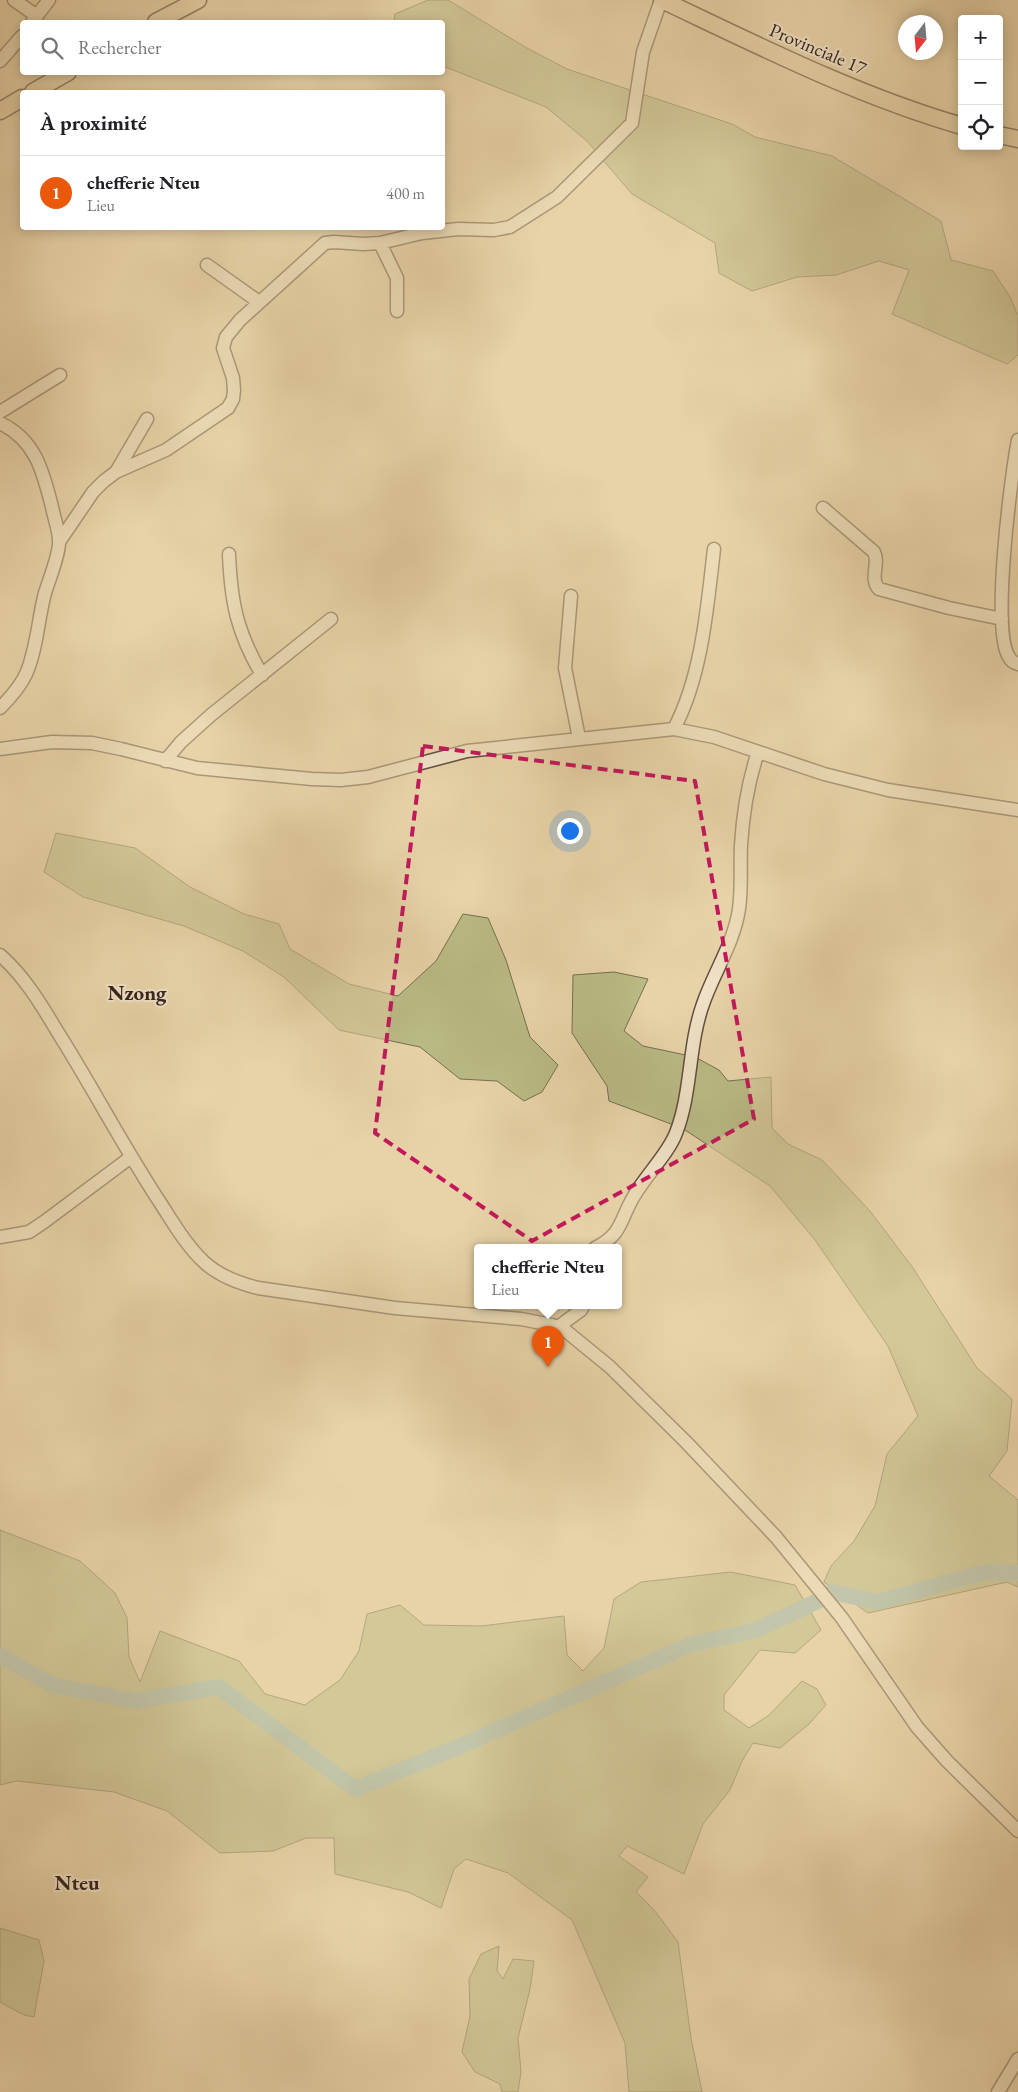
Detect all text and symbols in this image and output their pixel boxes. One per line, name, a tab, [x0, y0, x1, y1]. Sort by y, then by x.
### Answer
north arrow	[898, 15, 943, 60]
map controls	[958, 15, 1003, 150]
button: +	[958, 15, 1003, 60]
street label: Provinciale 17	[766, 17, 871, 81]
search box	[20, 20, 445, 75]
icon: search	[38, 34, 66, 62]
text: Rechercher	[78, 35, 161, 60]
button: −	[958, 60, 1003, 105]
button: locate	[958, 105, 1003, 150]
text: À proximité	[40, 109, 147, 136]
text: chefferie Nteu	[87, 170, 200, 195]
text: 1	[52, 183, 60, 204]
text: 400 m	[386, 183, 425, 204]
text: Lieu	[87, 195, 115, 216]
your location	[557, 818, 583, 844]
district label: Nzong	[107, 979, 167, 1006]
popup	[474, 1244, 622, 1309]
text: chefferie Nteu	[491, 1254, 605, 1279]
text: Lieu	[491, 1279, 519, 1300]
pin: 1	[532, 1326, 564, 1367]
district label: Nteu	[54, 1869, 100, 1896]

